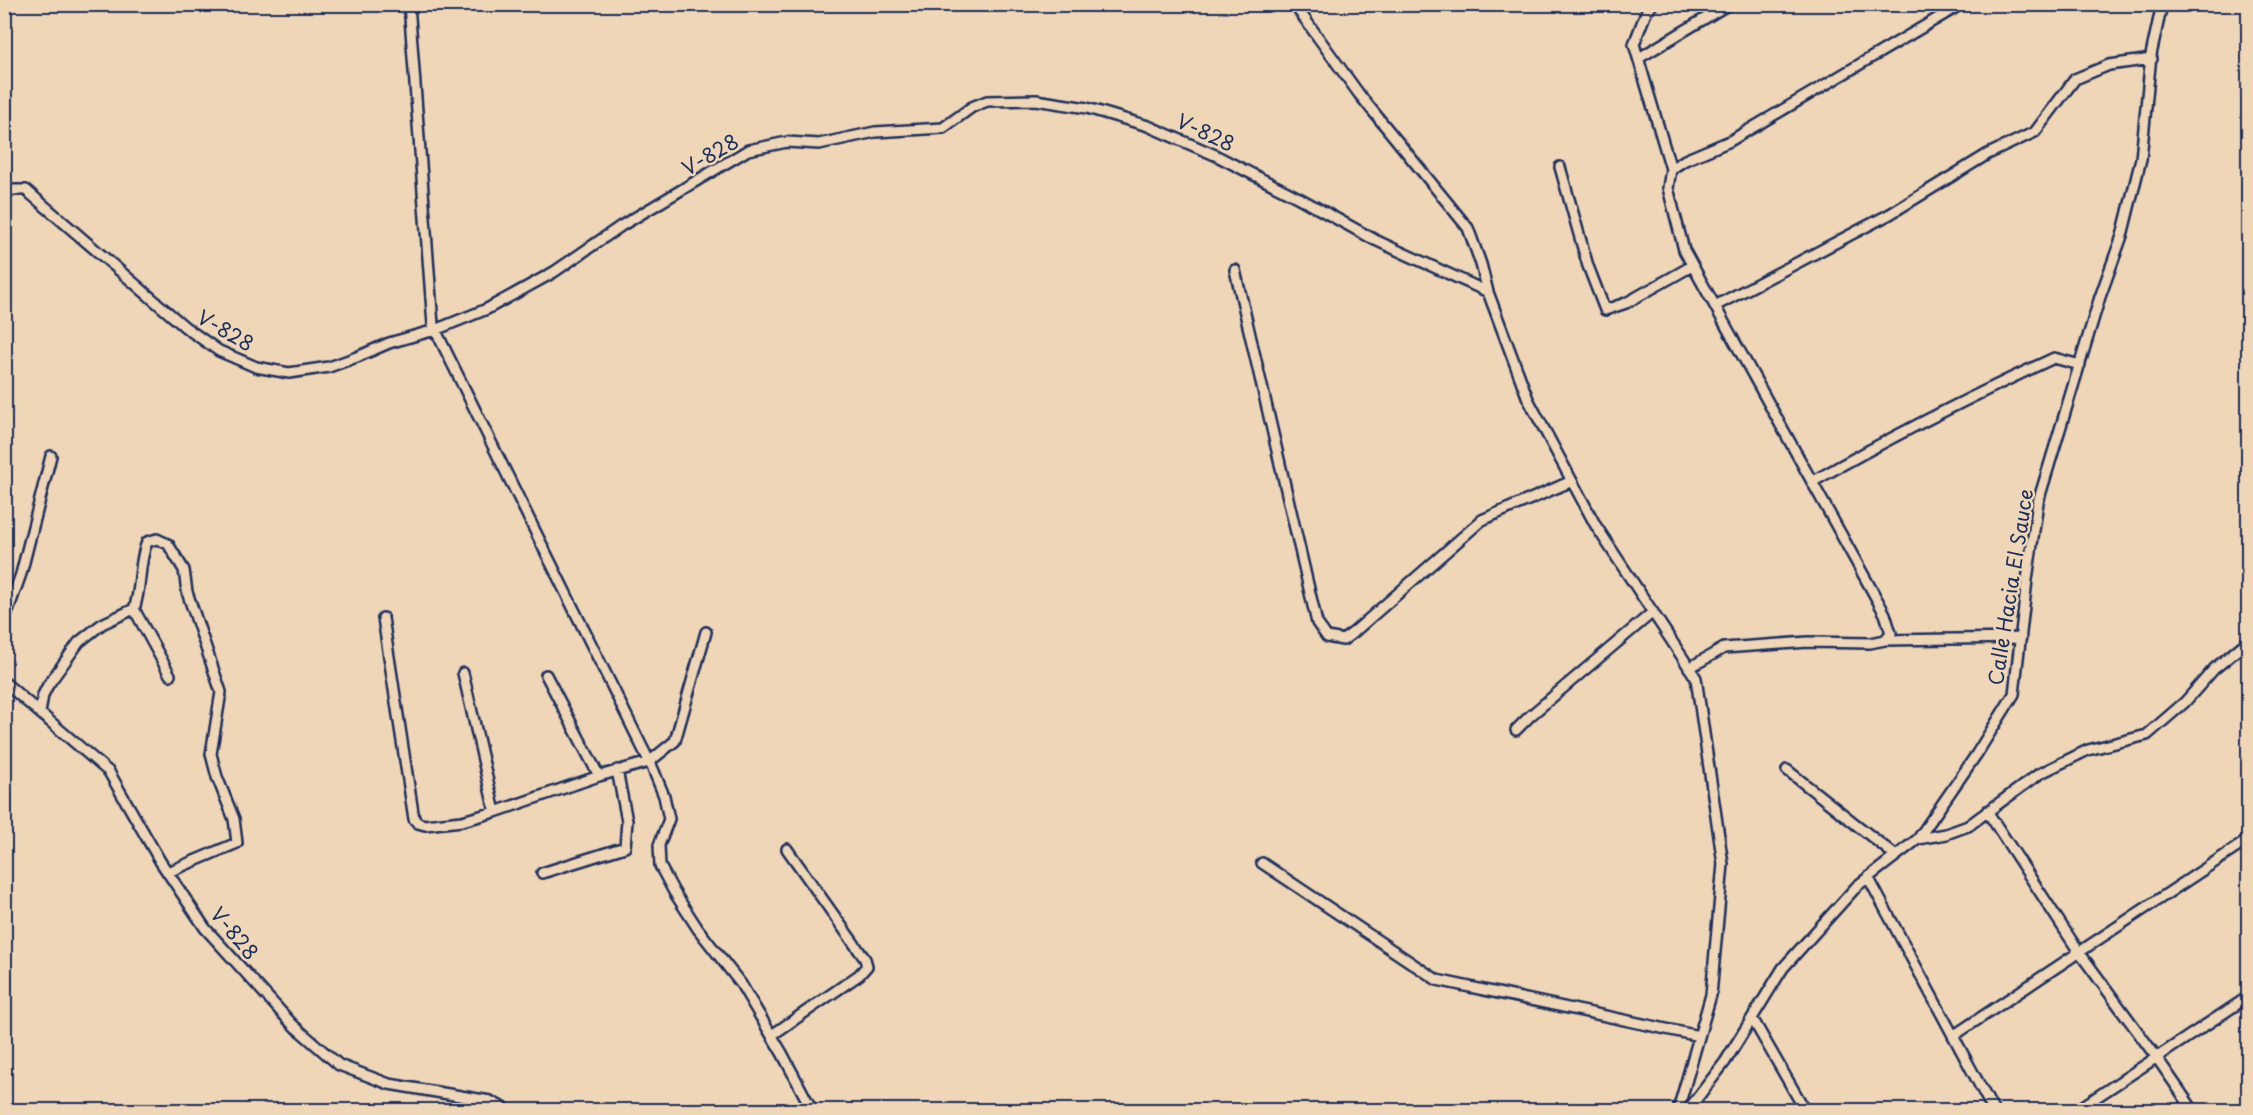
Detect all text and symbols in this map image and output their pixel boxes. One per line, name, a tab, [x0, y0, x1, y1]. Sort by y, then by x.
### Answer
street label: V-828	[1172, 106, 1240, 158]
street label: V-828	[676, 126, 744, 182]
street label: V-828	[192, 302, 260, 358]
street label: Calle Hacia El Sauce	[1980, 487, 2040, 687]
street label: V-828	[204, 900, 266, 966]

